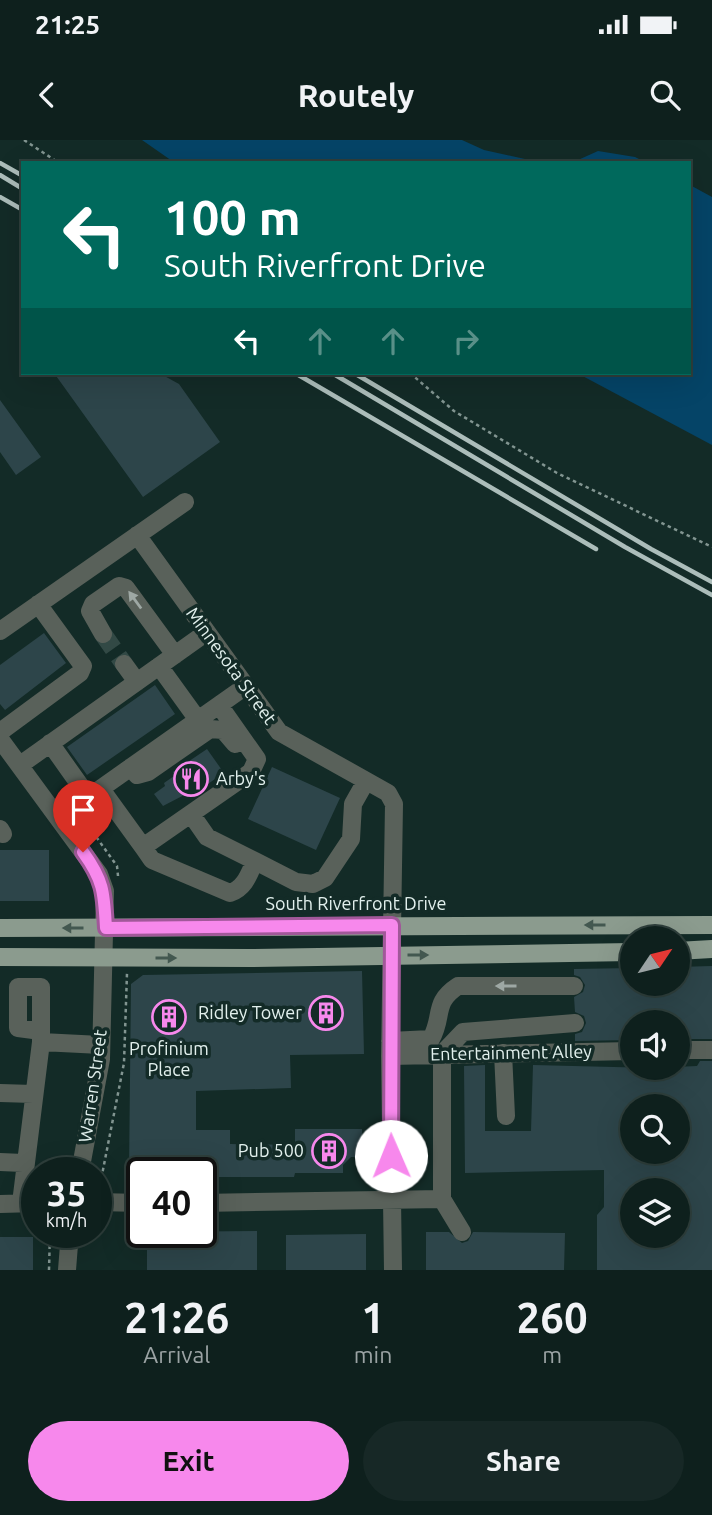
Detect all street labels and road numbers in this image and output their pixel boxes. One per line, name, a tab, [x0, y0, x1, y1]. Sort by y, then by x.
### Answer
street label: Minnesota Street	[183, 603, 281, 728]
street label: South Riverfront Drive	[265, 893, 447, 913]
street label: Warren Street	[74, 1028, 110, 1144]
street label: Entertainment Alley	[430, 1041, 592, 1063]

